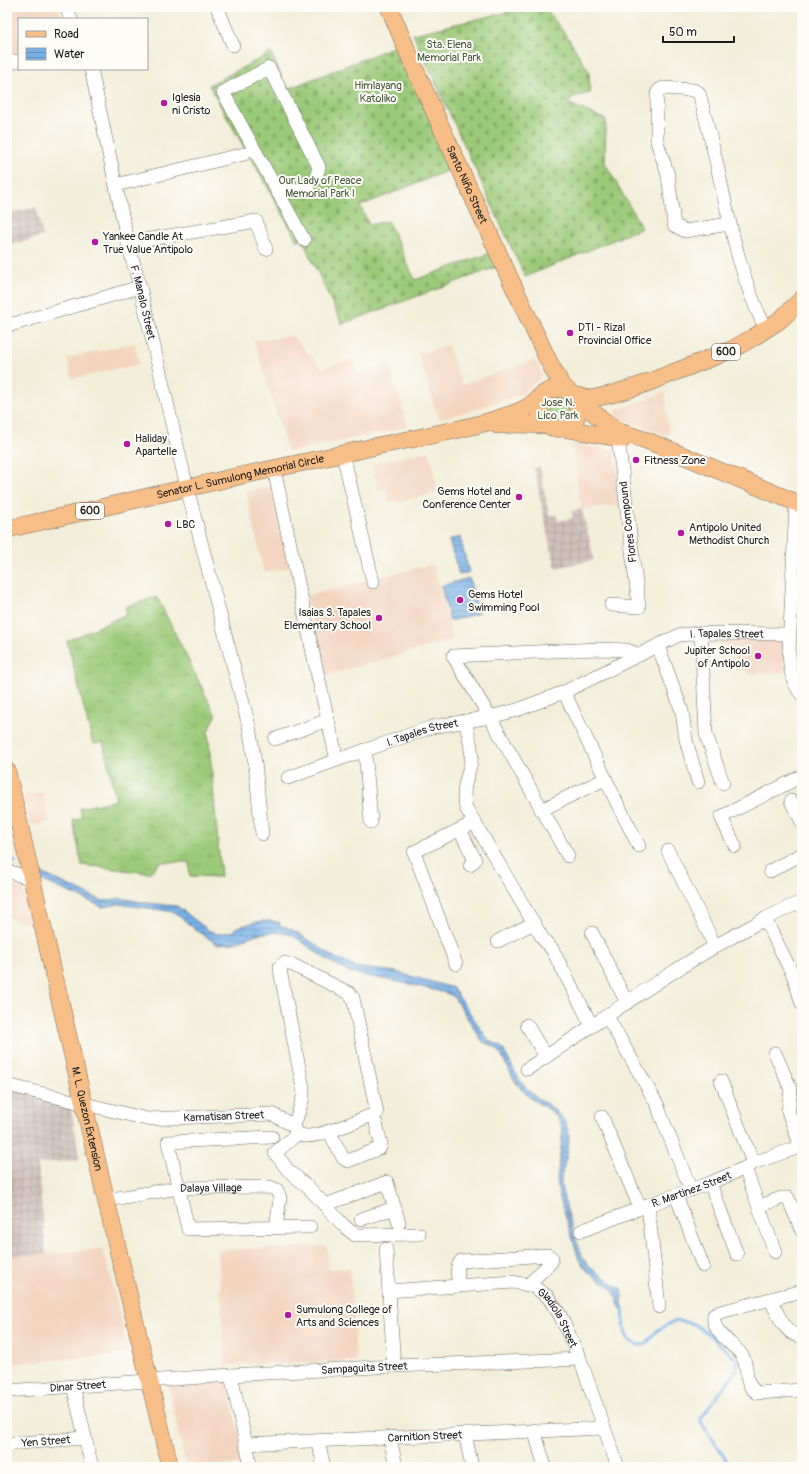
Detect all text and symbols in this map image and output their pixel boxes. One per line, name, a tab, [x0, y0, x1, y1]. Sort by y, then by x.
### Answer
legend	[18, 18, 148, 70]
scale bar	[663, 18, 734, 44]
text: 50 m	[669, 25, 697, 40]
text: Road	[54, 27, 79, 42]
park label: Sta. Elena Memorial Park	[417, 38, 481, 64]
text: Water	[54, 47, 85, 62]
park label: Himlayang Katoliko	[354, 79, 402, 105]
place label: Iglesia ni Cristo	[172, 91, 211, 117]
marker: Iglesia ni Cristo	[159, 98, 169, 108]
street label: Santo Niño Street	[444, 144, 491, 226]
park label: Our Lady of Peace Memorial Park I	[279, 174, 362, 200]
place label: Yankee Candle At True Value Antipolo	[102, 230, 193, 256]
marker: Yankee Candle At True Value Antipolo	[90, 237, 100, 247]
street label: F. Manalo Street	[128, 263, 159, 341]
place label: DTI - Rizal Provincial Office	[578, 321, 652, 347]
marker: DTI - Rizal Provincial Office	[565, 328, 575, 338]
road number: 600	[712, 344, 740, 360]
park label: Jose N. Lico Park	[537, 396, 579, 422]
place label: Haliday Apartelle	[135, 432, 177, 458]
marker: Haliday Apartelle	[122, 439, 132, 449]
street label: Senator L. Sumulong Memorial Circle	[155, 452, 326, 501]
place label: Fitness Zone	[644, 454, 706, 467]
marker: Fitness Zone	[631, 455, 641, 465]
street label: Flores Compound	[617, 481, 639, 563]
place label: Gems Hotel and Conference Center	[423, 485, 511, 511]
marker: Gems Hotel and Conference Center	[514, 492, 524, 502]
road number: 600	[76, 503, 104, 519]
place label: LBC	[176, 518, 195, 531]
marker: LBC	[163, 519, 173, 529]
place label: Antipolo United Methodist Church	[689, 521, 769, 547]
marker: Antipolo United Methodist Church	[676, 528, 686, 538]
place label: Gems Hotel Swimming Pool	[468, 588, 540, 614]
marker: Gems Hotel Swimming Pool	[455, 595, 465, 605]
place label: Isaias S. Tapales Elementary School	[284, 606, 371, 632]
marker: Isaias S. Tapales Elementary School	[374, 613, 384, 623]
street label: I. Tapales Street	[689, 626, 764, 640]
place label: Jupiter School of Antipolo	[684, 644, 750, 670]
marker: Jupiter School of Antipolo	[753, 651, 763, 661]
street label: I. Tapales Street	[385, 716, 460, 749]
street label: M. L. Quezon Extension	[69, 1065, 106, 1172]
street label: Kamatisan Street	[183, 1108, 265, 1124]
street label: R. Martinez Street	[650, 1168, 734, 1210]
street label: Dalaya Village	[180, 1181, 243, 1194]
street label: Gladiola Street	[535, 1285, 581, 1350]
place label: Sumulong College of Arts and Sciences	[296, 1303, 393, 1329]
marker: Sumulong College of Arts and Sciences	[283, 1310, 293, 1320]
street label: Sampaguita Street	[321, 1359, 408, 1377]
street label: Dinar Street	[49, 1377, 107, 1394]
street label: Carnition Street	[387, 1428, 463, 1444]
street label: Yen Street	[20, 1433, 71, 1449]

